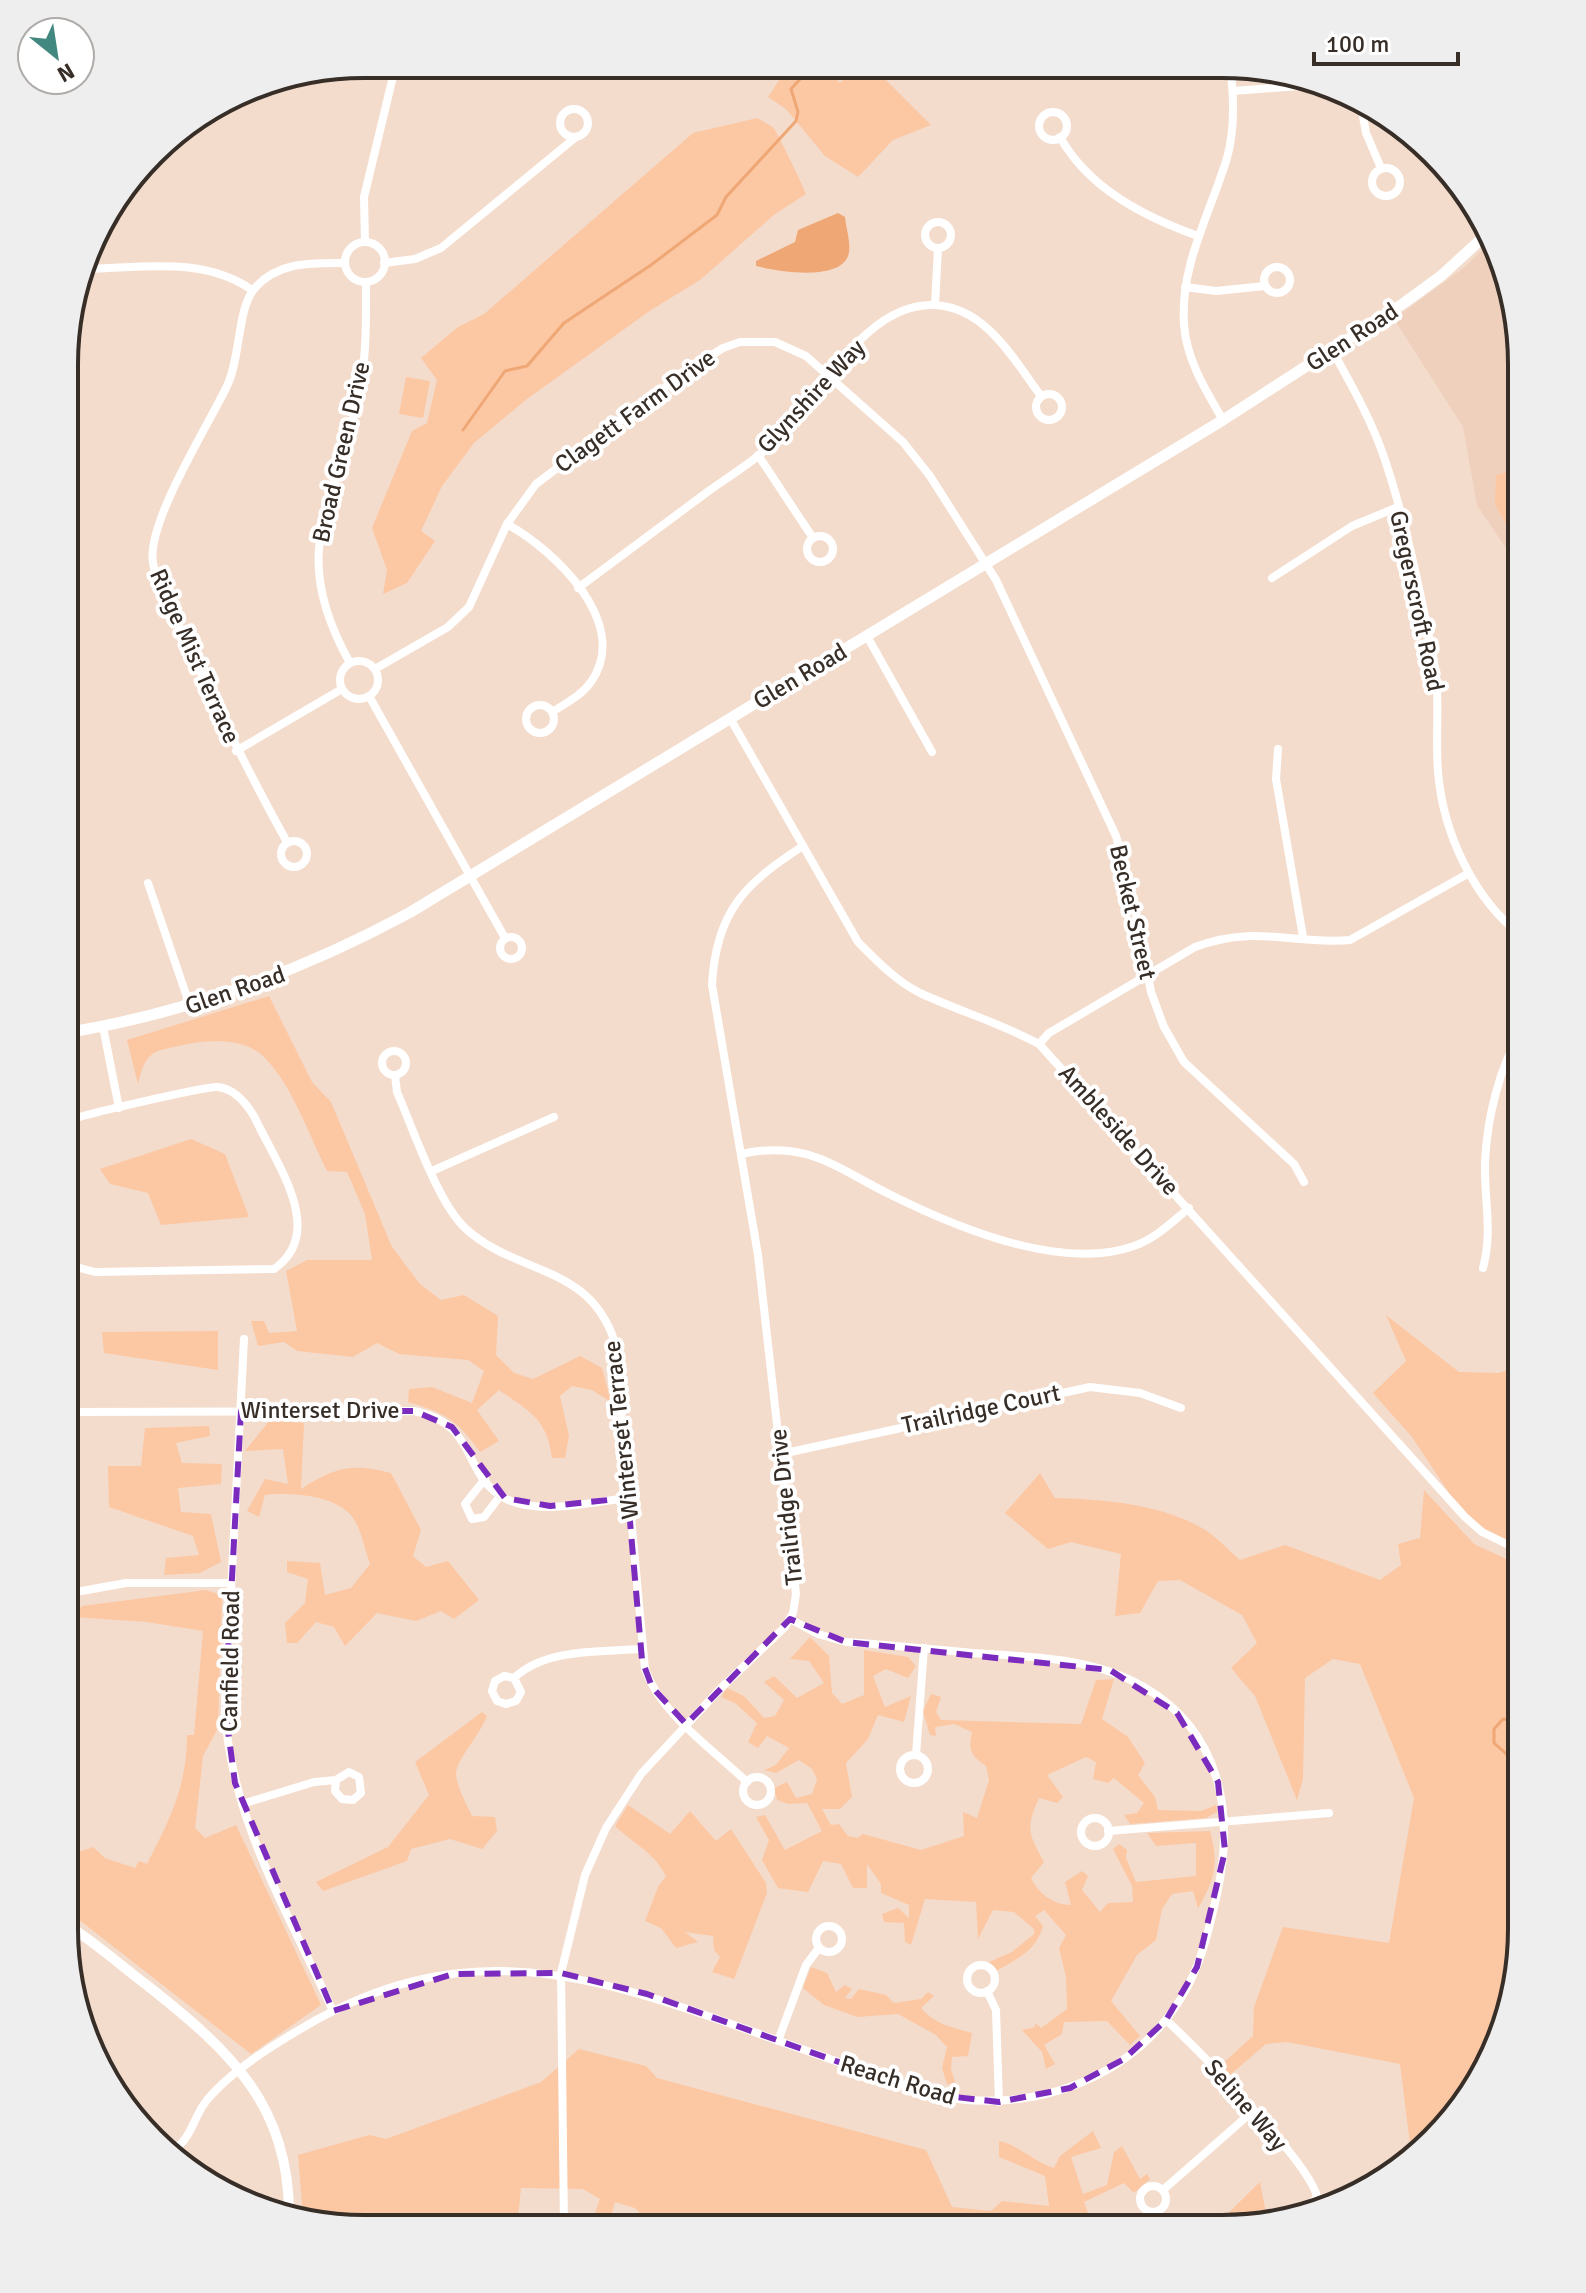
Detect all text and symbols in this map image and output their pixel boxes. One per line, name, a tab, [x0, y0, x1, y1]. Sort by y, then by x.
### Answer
north arrow	[16, 16, 96, 96]
scale bar	[1314, 16, 1458, 66]
text: 100 m	[1326, 29, 1389, 59]
text: N	[52, 57, 79, 88]
street label: Glen Road	[1300, 296, 1404, 378]
street label: Glynshire Way	[751, 333, 871, 459]
street label: Clagett Farm Drive	[549, 343, 721, 479]
street label: Broad Green Drive	[306, 359, 376, 545]
street label: Gregerscroft Road	[1383, 508, 1451, 694]
street label: Ridge Mist Terrace	[143, 564, 247, 748]
street label: Glen Road	[748, 636, 852, 716]
street label: Becket Street	[1103, 842, 1163, 982]
street label: Glen Road	[181, 959, 289, 1021]
street label: Ambleside Drive	[1052, 1058, 1186, 1202]
street label: Winterset Terrace	[597, 1339, 645, 1521]
street label: Trailridge Court	[899, 1378, 1063, 1440]
street label: Winterset Drive	[241, 1395, 399, 1425]
street label: Trailridge Drive	[763, 1427, 809, 1587]
street label: Canfield Road	[214, 1590, 246, 1732]
street label: Reach Road	[837, 2048, 959, 2112]
street label: Seline Way	[1198, 2053, 1294, 2157]

